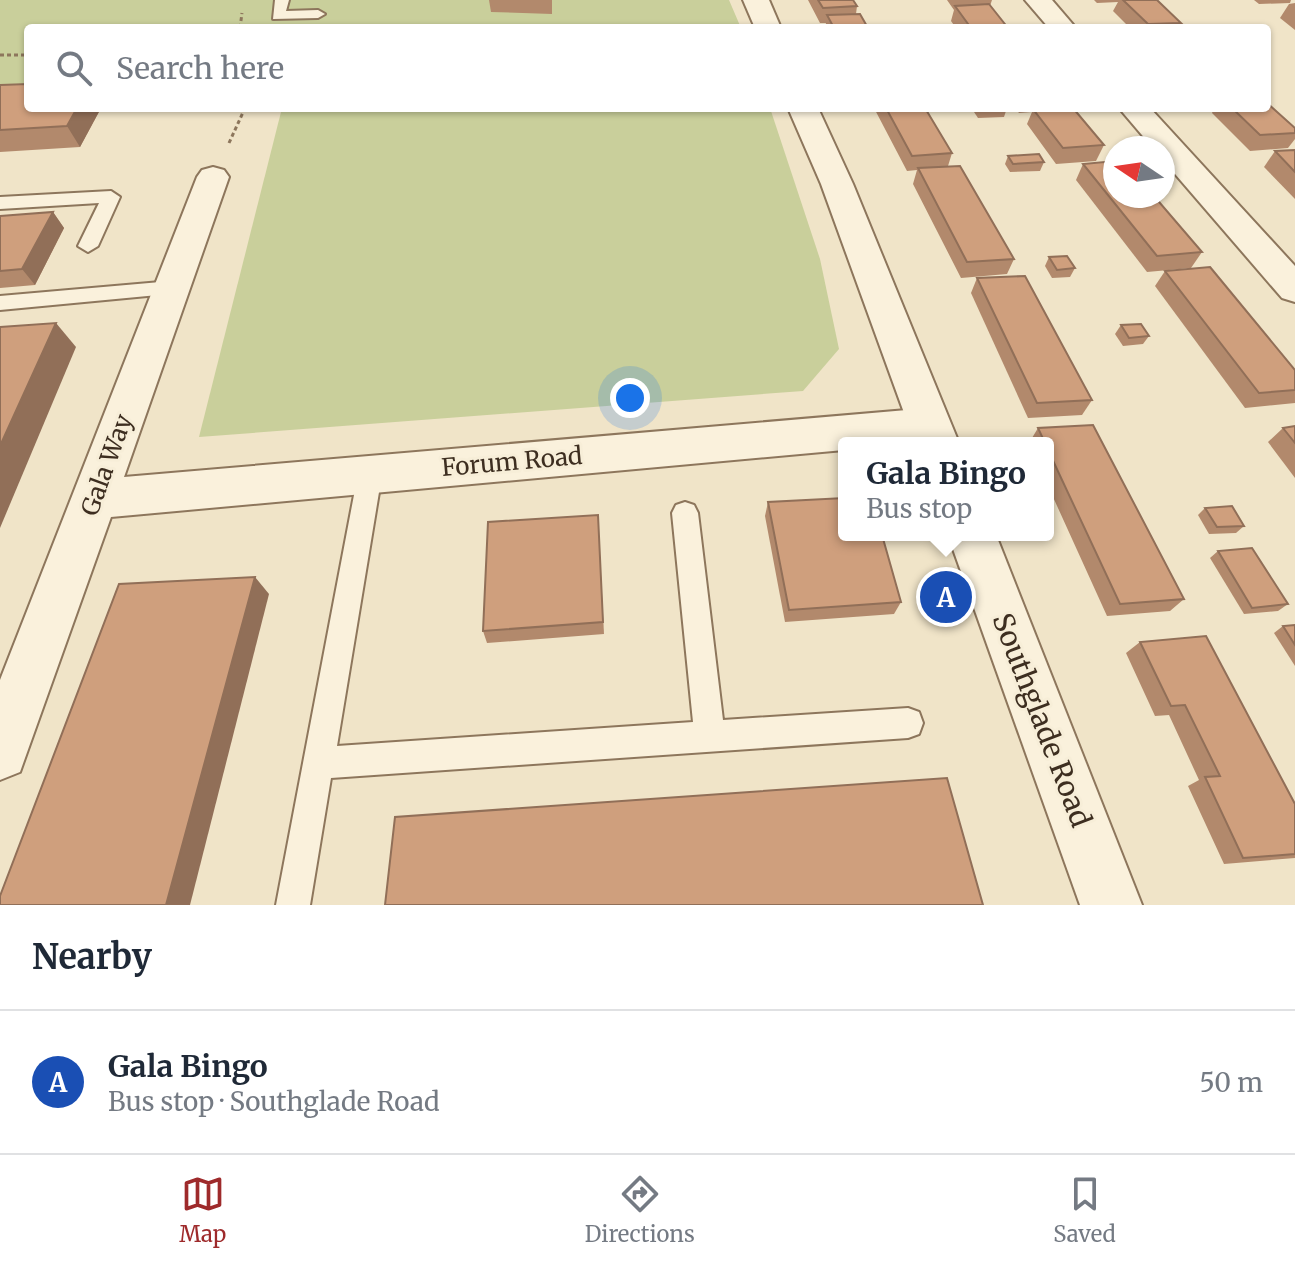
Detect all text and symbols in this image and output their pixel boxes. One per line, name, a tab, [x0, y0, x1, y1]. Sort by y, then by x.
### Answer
search box	[24, 24, 1271, 112]
icon: search	[52, 46, 96, 90]
text: Search here	[116, 49, 284, 87]
north arrow	[1103, 136, 1175, 208]
your location	[610, 378, 650, 418]
street label: Gala Way	[74, 410, 139, 520]
popup	[838, 437, 1054, 541]
street label: Forum Road	[440, 440, 584, 483]
text: Gala Bingo	[866, 454, 1026, 492]
text: Bus stop	[866, 492, 972, 525]
pin: A	[920, 567, 972, 627]
street label: Southglade Road	[985, 608, 1099, 832]
text: Nearby	[32, 936, 152, 978]
text: Gala Bingo	[108, 1047, 268, 1085]
text: A	[49, 1066, 67, 1099]
text: 50 m	[1199, 1066, 1263, 1099]
text: Bus stop · Southglade Road	[108, 1085, 440, 1118]
tab: Map	[179, 1172, 226, 1248]
tab: Directions	[585, 1172, 695, 1248]
tab: Saved	[1053, 1172, 1116, 1248]

